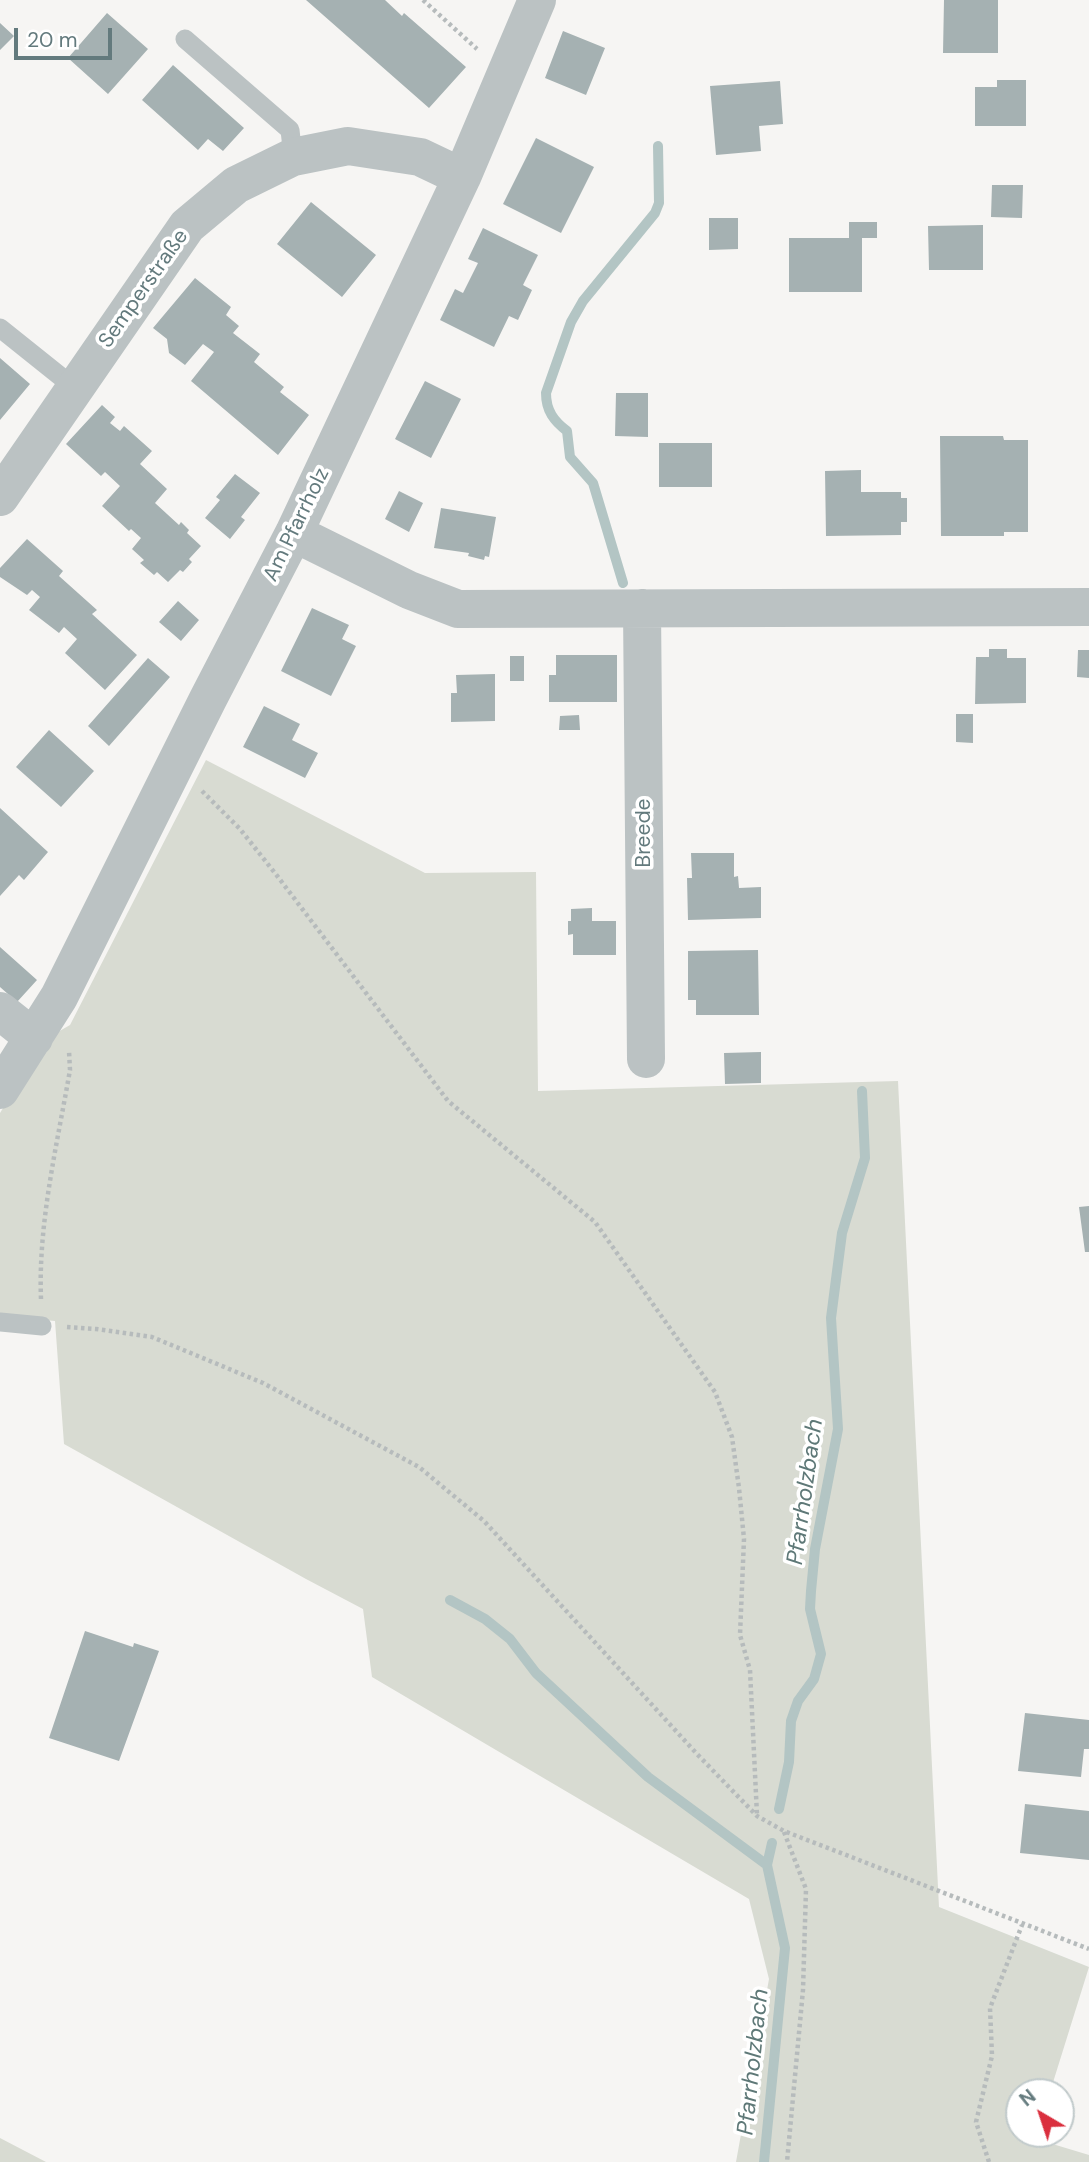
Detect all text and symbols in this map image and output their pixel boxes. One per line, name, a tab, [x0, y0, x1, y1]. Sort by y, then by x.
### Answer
scale bar	[18, 14, 116, 58]
text: 20 m	[27, 26, 78, 54]
street label: Semperstraße	[94, 225, 194, 353]
street label: Am Pfarrholz	[259, 464, 335, 586]
street label: Breede	[631, 799, 657, 867]
water label: Pfarrholzbach	[782, 1417, 830, 1567]
water label: Pfarrholzbach	[733, 1987, 775, 2137]
north arrow	[1005, 2078, 1075, 2148]
text: N	[1014, 2084, 1041, 2112]

